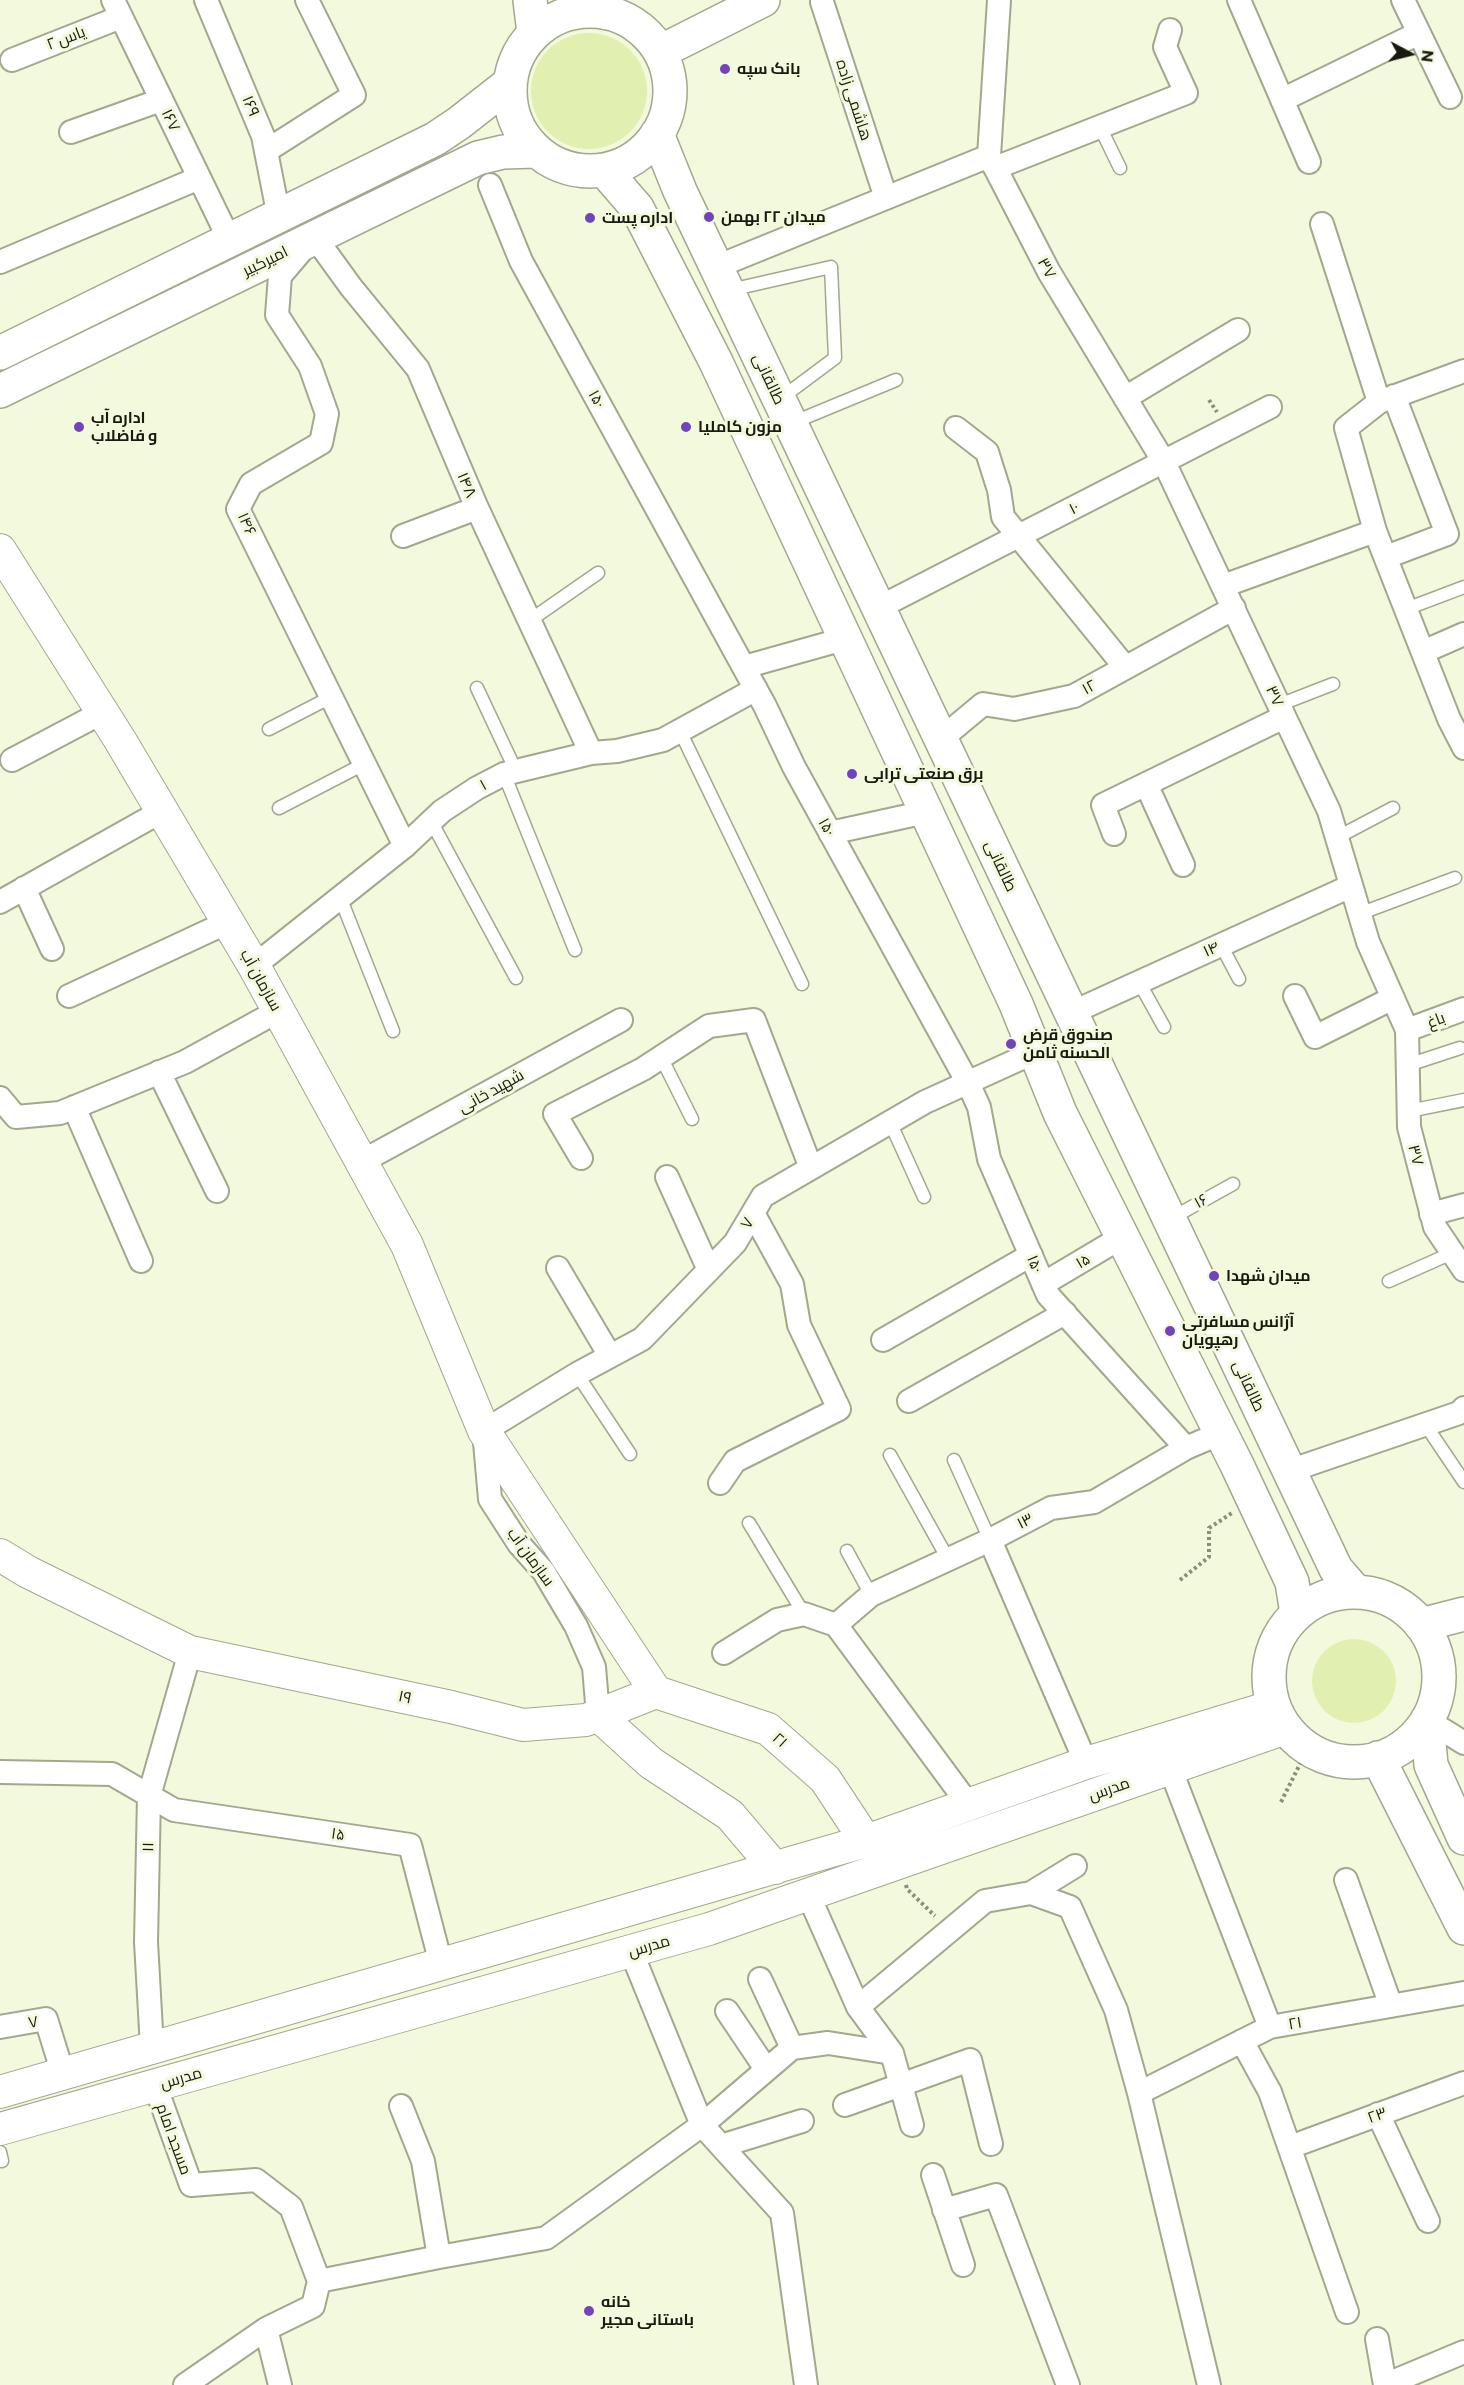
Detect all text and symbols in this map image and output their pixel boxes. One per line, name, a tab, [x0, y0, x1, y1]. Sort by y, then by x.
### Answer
street label: یاس ۲	[44, 22, 88, 54]
north arrow	[1380, 24, 1440, 84]
text: N	[1418, 49, 1439, 63]
street label: هاشمی زاده	[832, 57, 876, 143]
place label: بانک سپه	[737, 59, 800, 79]
marker: بانک سپه	[718, 62, 732, 76]
street label: ۱۶۹	[238, 93, 264, 119]
street label: ۱۶۷	[157, 106, 185, 134]
place label: میدان ۲۲ بهمن	[721, 207, 826, 227]
place label: اداره پست	[602, 208, 673, 228]
marker: میدان ۲۲ بهمن	[702, 210, 716, 224]
marker: اداره پست	[583, 211, 597, 225]
street label: امیرکبیر	[239, 242, 291, 280]
street label: ۳۷	[1034, 254, 1060, 282]
street label: طالقانی	[749, 350, 789, 408]
street label: ۱۵۰	[584, 387, 610, 411]
place label: اداره آب و فاضلاب	[91, 408, 157, 446]
place label: مزون کاملیا	[698, 417, 782, 437]
marker: اداره آب و فاضلاب	[72, 420, 86, 434]
marker: مزون کاملیا	[679, 420, 693, 434]
street label: ۱۴۸	[453, 469, 481, 501]
street label: ۱۰	[1066, 497, 1082, 519]
street label: ۱۴۶	[234, 509, 260, 539]
street label: ۱۲	[1078, 675, 1100, 699]
street label: ۳۷	[1262, 683, 1288, 709]
place label: برق صنعتی ترابی	[864, 764, 983, 784]
marker: برق صنعتی ترابی	[845, 767, 859, 781]
street label: ۱	[476, 775, 490, 795]
street label: ۱۵۰	[814, 815, 840, 839]
street label: طالقانی	[981, 837, 1021, 895]
street label: ۱۴	[1200, 937, 1222, 961]
street label: سازمان آب	[236, 946, 286, 1014]
street label: باغ	[1424, 1008, 1448, 1032]
place label: صندوق قرض الحسنه ثامن	[1023, 1025, 1113, 1063]
marker: صندوق قرض الحسنه ثامن	[1004, 1037, 1018, 1051]
street label: شهید خانی	[455, 1065, 527, 1117]
street label: ۳۷	[1404, 1143, 1428, 1167]
street label: ۱۶	[1191, 1190, 1211, 1212]
street label: ۷	[736, 1214, 758, 1232]
street label: ۱۵	[1072, 1249, 1094, 1273]
street label: ۱۵۰	[1023, 1252, 1047, 1276]
place label: میدان شهدا	[1226, 1266, 1311, 1286]
marker: میدان شهدا	[1207, 1269, 1221, 1283]
place label: آژانس مسافرتی رهپویان	[1182, 1312, 1294, 1350]
marker: آژانس مسافرتی رهپویان	[1163, 1324, 1177, 1338]
street label: طالقانی	[1229, 1357, 1269, 1415]
street label: ۱۳	[1014, 1509, 1036, 1533]
street label: سازمان آب	[503, 1524, 559, 1590]
street label: ۱۹	[397, 1686, 413, 1708]
street label: ۲۱	[769, 1728, 791, 1752]
street label: مدرس	[1086, 1773, 1132, 1805]
street label: ۱۵	[330, 1824, 346, 1844]
street label: ۱۱	[138, 1842, 158, 1852]
street label: مدرس	[626, 1931, 672, 1961]
street label: ۷	[27, 2012, 39, 2032]
street label: ۲۱	[1287, 2012, 1303, 2034]
street label: مدرس	[158, 2063, 204, 2093]
street label: مسجد امام	[152, 2101, 196, 2177]
street label: ۲۳	[1365, 2103, 1389, 2127]
place label: خانه باستانی مجیر	[601, 2292, 694, 2330]
marker: خانه باستانی مجیر	[582, 2304, 596, 2318]

